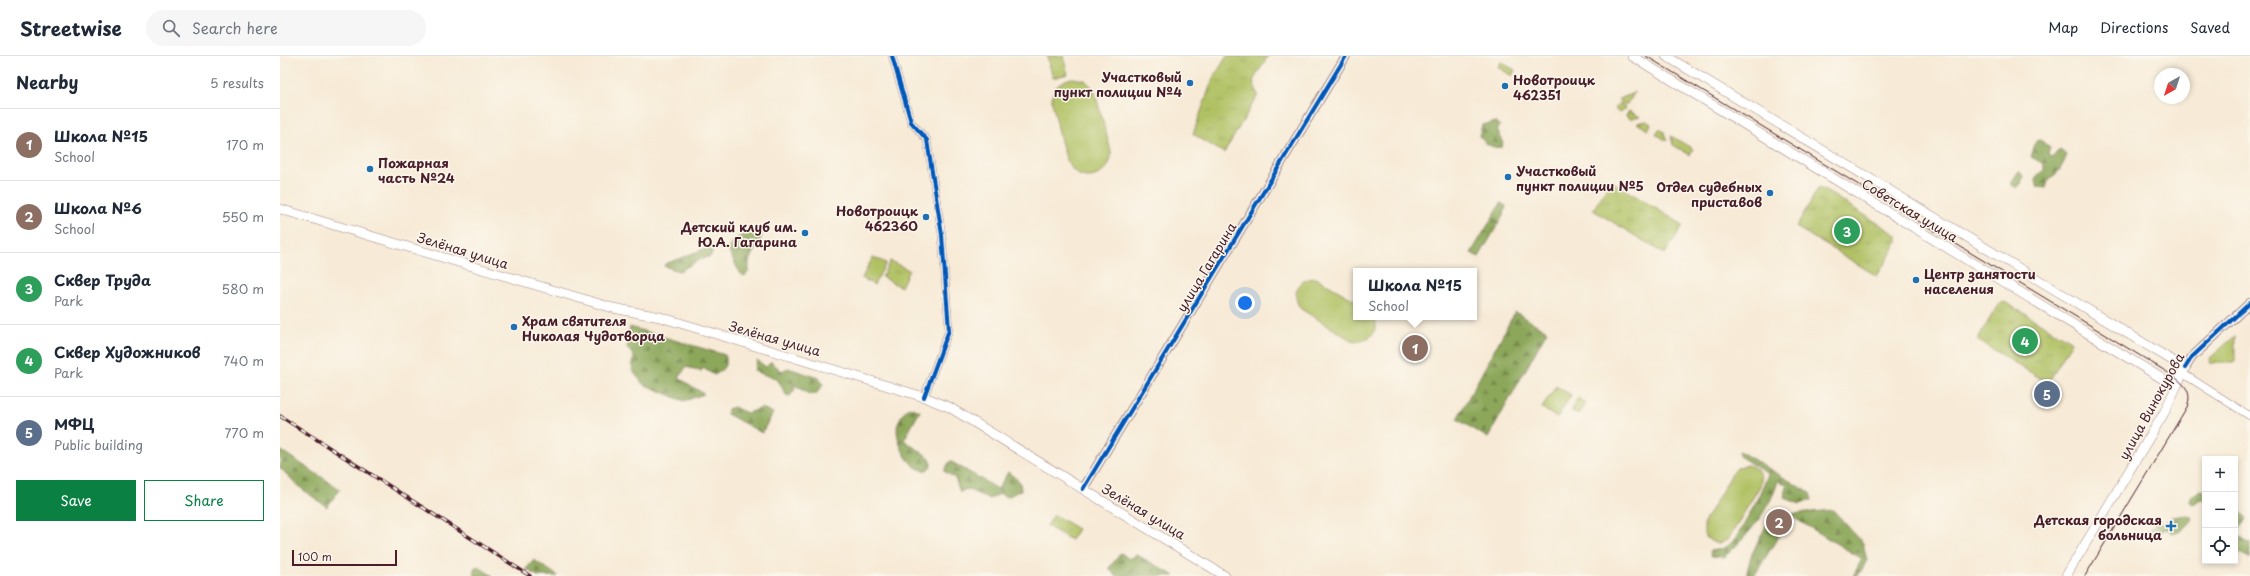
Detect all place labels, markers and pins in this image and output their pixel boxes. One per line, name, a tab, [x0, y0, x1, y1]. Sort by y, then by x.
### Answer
place label: Участковый пункт полиции №4	[1054, 67, 1182, 101]
place label: Новотроицк 462351	[1513, 70, 1596, 104]
marker: Участковый пункт полиции №4	[1185, 78, 1195, 88]
marker: Новотроицк 462351	[1500, 81, 1510, 91]
place label: Пожарная часть №24	[378, 153, 455, 187]
place label: Участковый пункт полиции №5	[1516, 161, 1644, 195]
marker: Пожарная часть №24	[365, 164, 375, 174]
marker: Участковый пункт полиции №5	[1503, 172, 1513, 182]
place label: Отдел судебных приставов	[1656, 177, 1763, 211]
marker: Отдел судебных приставов	[1765, 188, 1775, 198]
place label: Новотроицк 462360	[836, 201, 919, 235]
marker: Новотроицк 462360	[921, 212, 931, 222]
pin: 3	[1834, 216, 1860, 246]
place label: Детский клуб им. Ю.А. Гагарина	[680, 217, 797, 251]
marker: Детский клуб им. Ю.А. Гагарина	[800, 228, 810, 238]
place label: Центр занятости населения	[1924, 264, 2036, 298]
marker: Центр занятости населения	[1911, 275, 1921, 285]
place label: Храм святителя Николая Чудотворца	[522, 311, 665, 345]
marker: Храм святителя Николая Чудотворца	[509, 322, 519, 332]
pin: 4	[2012, 326, 2038, 356]
pin: 1	[1402, 333, 1428, 363]
pin: 5	[2034, 379, 2060, 409]
pin: 2	[1766, 507, 1792, 537]
place label: Детская городская больница	[2033, 510, 2162, 544]
marker: Детская городская больница	[2165, 520, 2177, 532]

